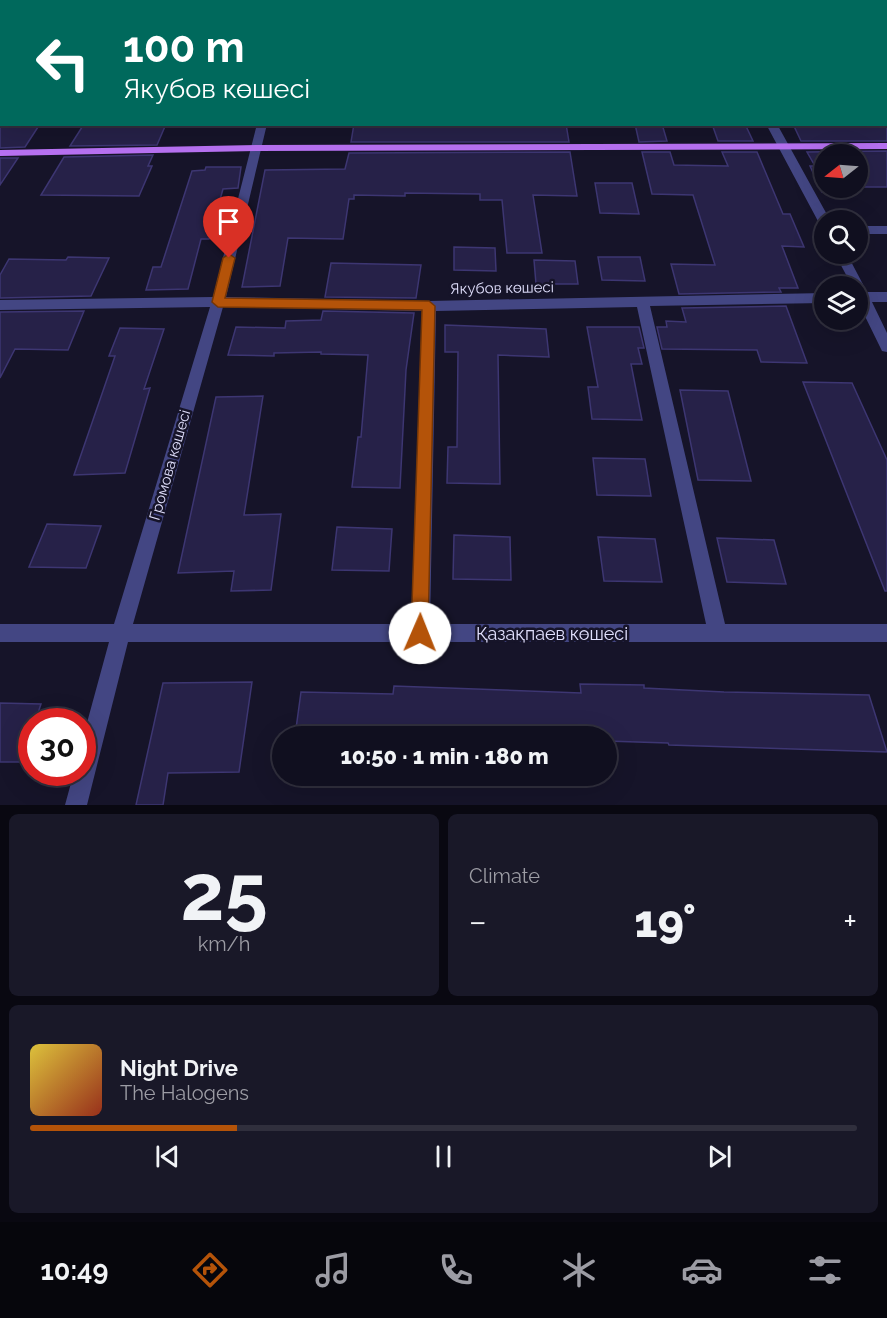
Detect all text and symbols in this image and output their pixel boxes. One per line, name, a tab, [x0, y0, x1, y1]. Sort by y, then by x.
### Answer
text: 100 m	[123, 23, 245, 72]
icon: left	[24, 24, 102, 102]
text: Якубов көшесі	[123, 73, 310, 104]
north arrow	[814, 144, 868, 198]
map controls	[814, 144, 868, 330]
pin	[203, 196, 254, 258]
icon: arrive	[212, 205, 245, 238]
button: search	[814, 210, 868, 264]
button: layers	[814, 276, 868, 330]
street label: Якубов көшесі	[450, 278, 554, 298]
street label: Громова көшесі	[146, 408, 194, 522]
position arrow	[388, 601, 452, 665]
street label: Қазақпаев көшесі	[476, 623, 628, 644]
speed limit sign: 30	[18, 708, 96, 786]
text: 10:50 · 1 min · 180 m	[340, 743, 549, 769]
text: 25	[180, 847, 268, 938]
text: Climate	[469, 864, 540, 888]
text: 19°	[634, 895, 696, 948]
text: −	[469, 902, 487, 941]
text: +	[843, 902, 857, 941]
text: km/h	[198, 932, 250, 956]
text: Night Drive	[120, 1055, 238, 1081]
text: The Halogens	[120, 1081, 249, 1105]
icon: previous	[151, 1140, 184, 1173]
icon: pause	[427, 1140, 460, 1173]
icon: next	[703, 1140, 736, 1173]
icon: directions	[189, 1249, 231, 1291]
icon: music	[312, 1249, 354, 1291]
icon: phone	[435, 1249, 477, 1291]
icon: climate	[558, 1249, 600, 1291]
icon: car	[681, 1249, 723, 1291]
icon: filters	[804, 1249, 846, 1291]
text: 10:49	[41, 1255, 108, 1286]

